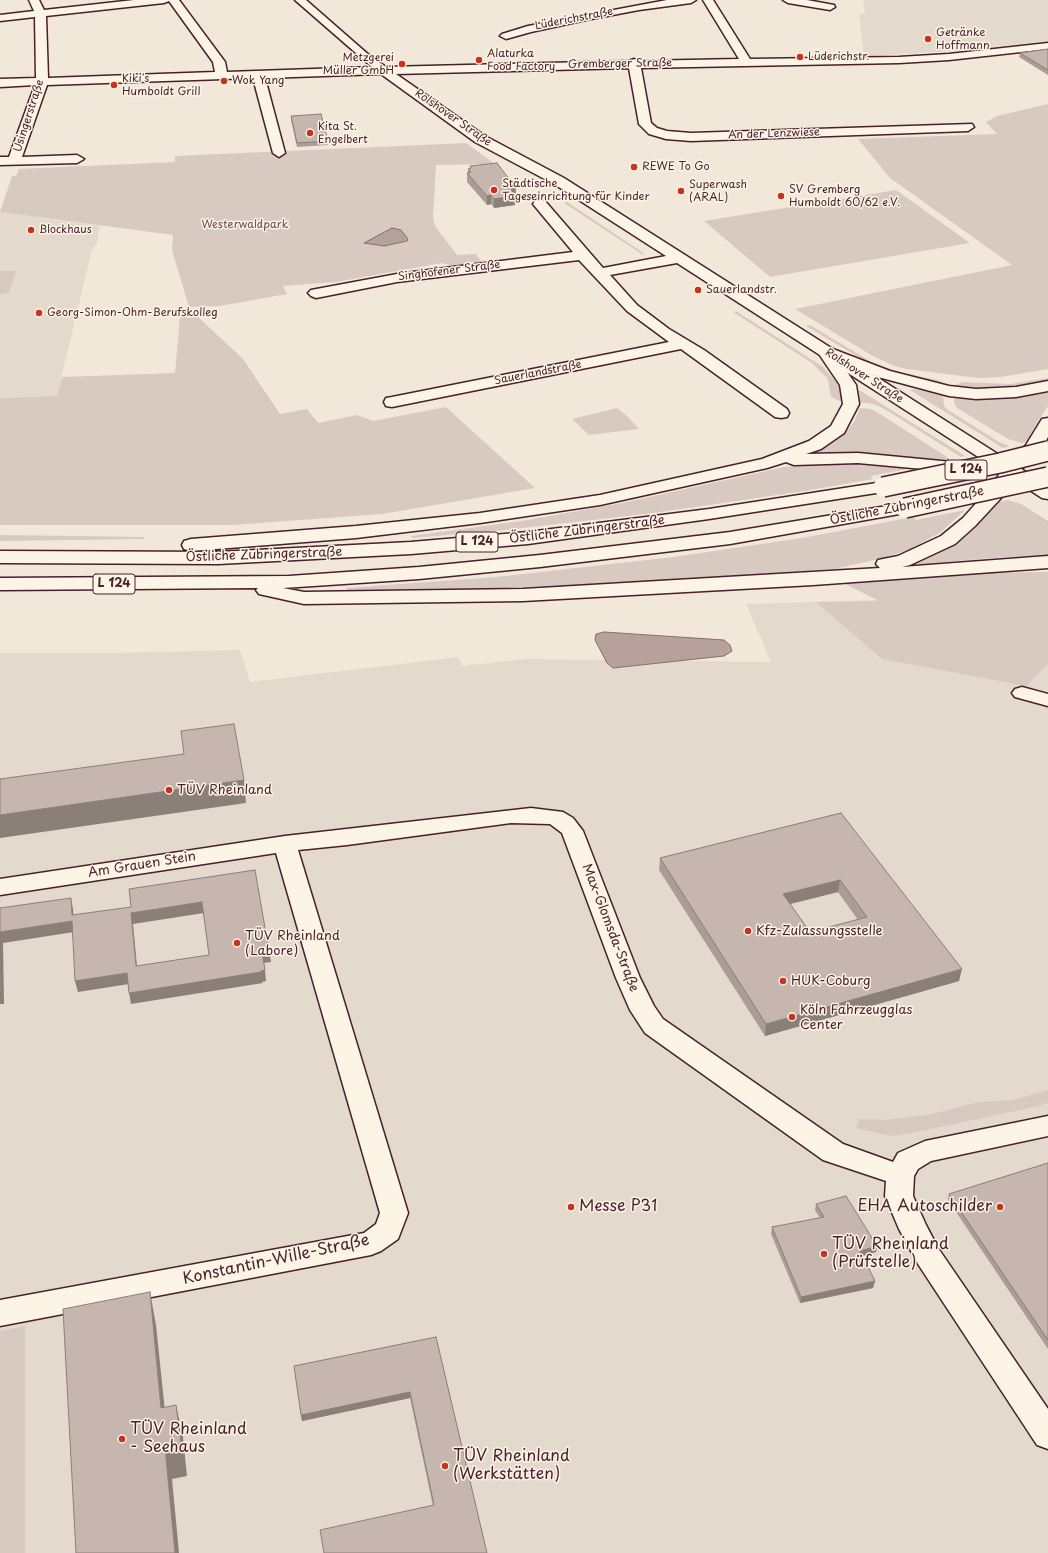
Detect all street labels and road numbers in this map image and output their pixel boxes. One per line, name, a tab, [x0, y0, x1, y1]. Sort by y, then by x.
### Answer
street label: Lüderichstraße	[534, 5, 614, 33]
street label: Gremberger Straße	[568, 56, 672, 72]
street label: Usingerstraße	[11, 78, 47, 154]
street label: Rolshover Straße	[412, 87, 494, 149]
street label: An der Lenzwiese	[728, 126, 820, 142]
street label: Singhofener Straße	[397, 258, 501, 284]
street label: Rolshover Straße	[822, 346, 906, 406]
street label: Sauerlandstraße	[493, 358, 583, 388]
road number: L 124	[945, 460, 987, 480]
street label: Östliche Zubringerstraße	[829, 483, 985, 529]
street label: Östliche Zubringerstraße	[508, 513, 666, 547]
road number: L 124	[456, 532, 498, 552]
street label: Östliche Zubringerstraße	[185, 544, 343, 566]
road number: L 124	[93, 574, 135, 594]
street label: Am Grauen Stein	[87, 849, 197, 881]
street label: Max-Glomsda-Straße	[578, 862, 642, 994]
street label: Konstantin-Wille-Straße	[181, 1231, 371, 1289]

